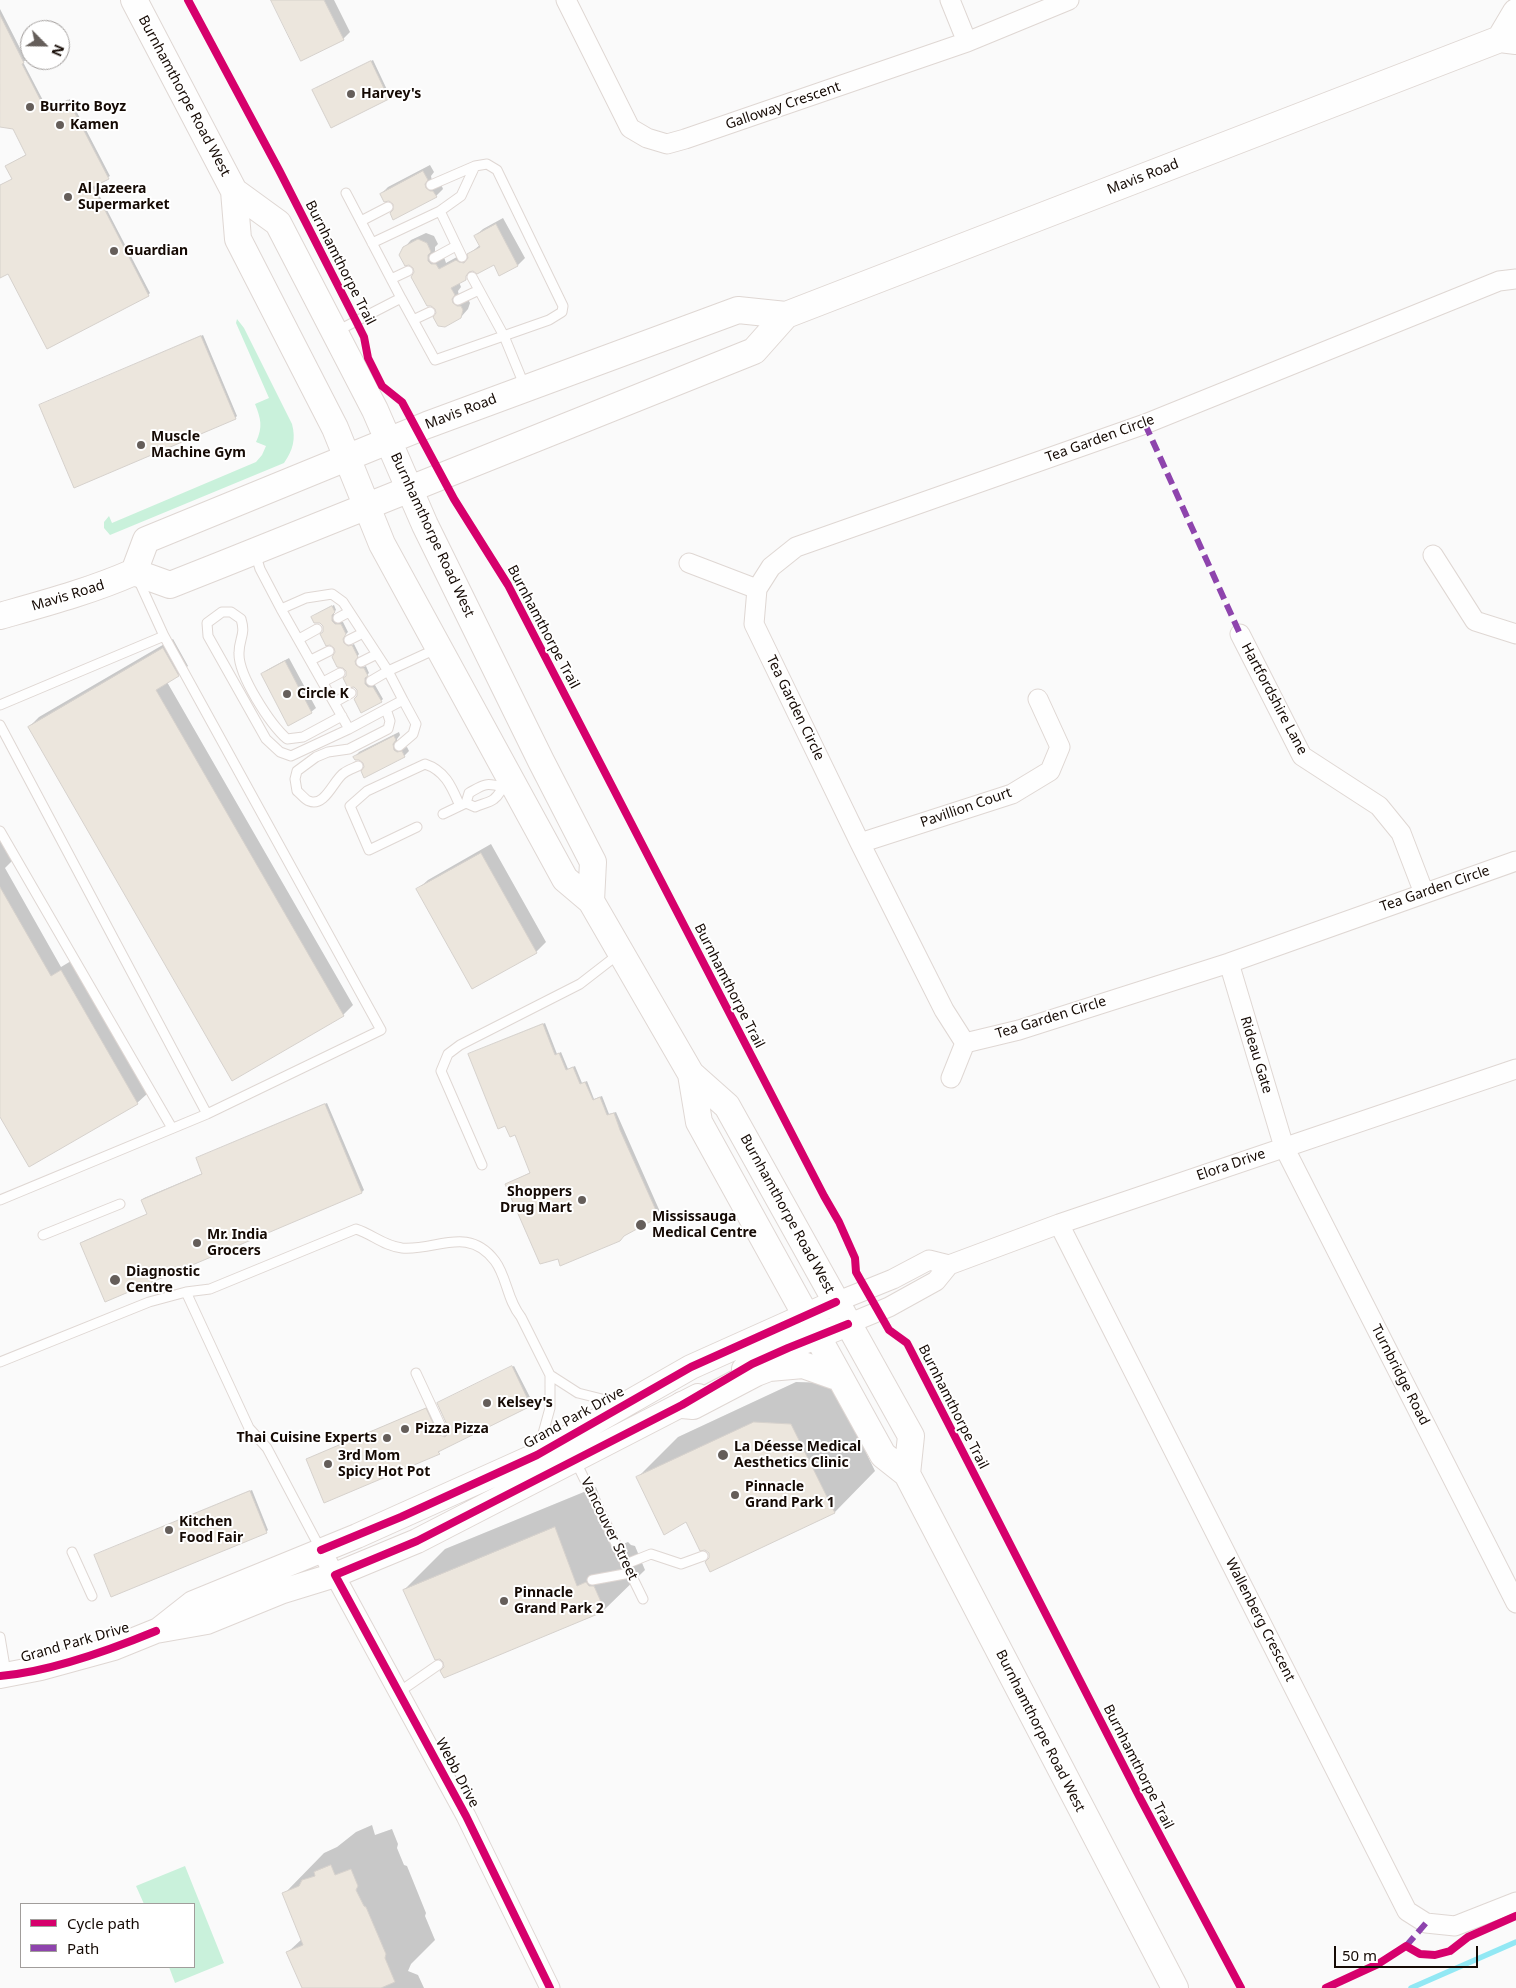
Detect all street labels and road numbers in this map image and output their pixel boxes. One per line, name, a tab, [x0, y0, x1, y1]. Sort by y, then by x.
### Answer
street label: Burnhamthorpe Road West	[134, 13, 234, 179]
street label: Galloway Crescent	[723, 78, 843, 134]
street label: Mavis Road	[1105, 156, 1181, 198]
street label: Burnhamthorpe Trail	[301, 198, 379, 328]
street label: Mavis Road	[423, 391, 499, 433]
street label: Tea Garden Circle	[1043, 411, 1157, 467]
street label: Burnhamthorpe Road West	[386, 450, 478, 620]
street label: Burnhamthorpe Trail	[503, 562, 583, 692]
street label: Mavis Road	[30, 577, 106, 615]
street label: Hartfordshire Lane	[1237, 640, 1311, 758]
street label: Tea Garden Circle	[762, 653, 828, 763]
street label: Pavillion Court	[918, 785, 1014, 831]
street label: Tea Garden Circle	[1378, 862, 1492, 916]
street label: Burnhamthorpe Trail	[690, 921, 768, 1051]
street label: Tea Garden Circle	[994, 993, 1108, 1043]
street label: Rideau Gate	[1236, 1014, 1276, 1096]
street label: Burnhamthorpe Road West	[736, 1131, 838, 1297]
street label: Elora Drive	[1194, 1145, 1268, 1185]
street label: Turnbridge Road	[1367, 1322, 1433, 1428]
street label: Burnhamthorpe Trail	[914, 1342, 992, 1472]
street label: Grand Park Drive	[521, 1383, 627, 1453]
street label: Vancouver Street	[577, 1475, 641, 1583]
street label: Wallenberg Crescent	[1222, 1556, 1298, 1684]
street label: Grand Park Drive	[19, 1619, 131, 1667]
street label: Burnhamthorpe Road West	[992, 1647, 1088, 1815]
street label: Burnhamthorpe Trail	[1099, 1702, 1177, 1832]
street label: Webb Drive	[432, 1735, 482, 1811]

